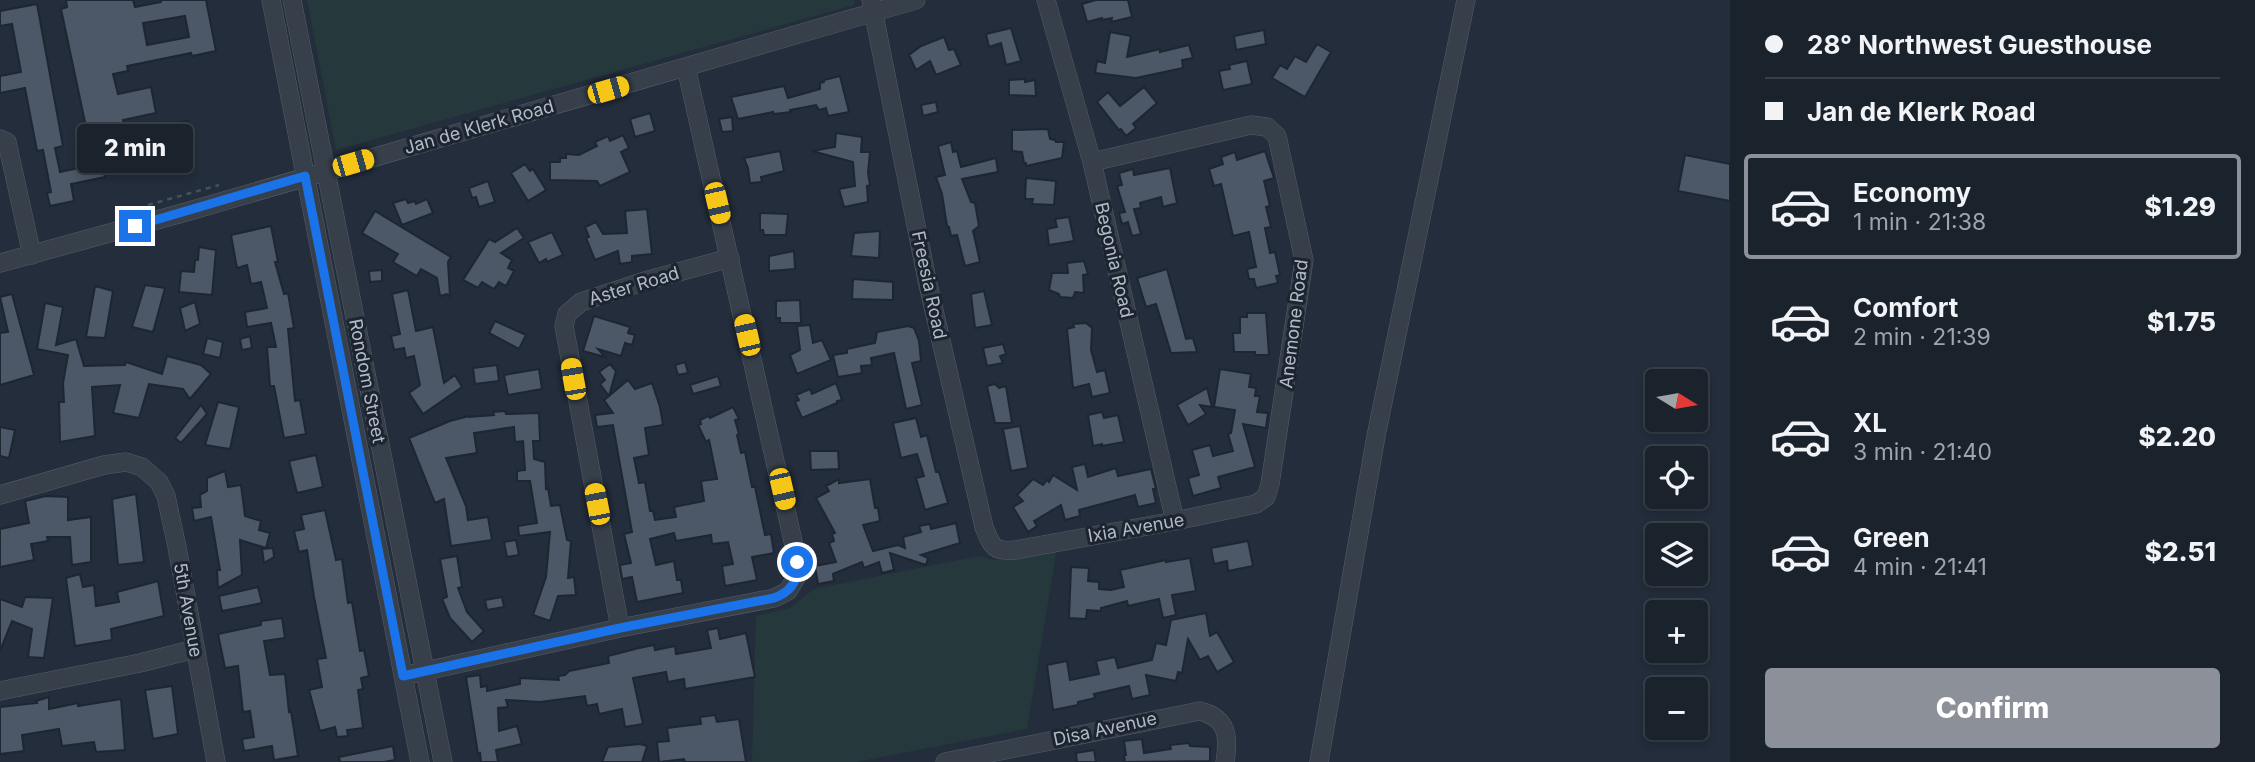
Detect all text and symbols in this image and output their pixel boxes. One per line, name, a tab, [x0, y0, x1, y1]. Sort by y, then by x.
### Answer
text: 28° Northwest Guesthouse	[1807, 29, 2152, 60]
car	[585, 74, 632, 106]
street label: Jan de Klerk Road	[401, 95, 556, 158]
text: Jan de Klerk Road	[1807, 96, 2036, 127]
callout: 2 min	[77, 124, 193, 174]
text: 2 min	[104, 134, 166, 162]
car	[330, 147, 377, 179]
icon: car	[1769, 175, 1832, 238]
text: Economy	[1853, 177, 1971, 208]
car	[703, 180, 732, 226]
text: $1.29	[2144, 191, 2216, 222]
street label: Begonia Road	[1091, 200, 1138, 320]
text: 1 min · 21:38	[1853, 208, 1986, 236]
route end	[119, 210, 151, 242]
street label: Freesia Road	[908, 229, 951, 341]
street label: Anemone Road	[1275, 258, 1312, 390]
street label: Aster Road	[586, 262, 682, 309]
icon: car	[1769, 290, 1832, 353]
text: Comfort	[1853, 292, 1958, 323]
text: $1.75	[2147, 306, 2216, 337]
car	[733, 312, 762, 358]
street label: Rondom Street	[345, 317, 390, 445]
text: 2 min · 21:39	[1853, 323, 1991, 351]
car	[560, 356, 587, 402]
north arrow	[1645, 369, 1708, 432]
map controls	[1645, 369, 1708, 740]
icon: car	[1769, 405, 1832, 468]
text: XL	[1853, 407, 1887, 438]
text: $2.20	[2139, 421, 2216, 452]
text: 3 min · 21:40	[1853, 438, 1992, 466]
button: locate	[1645, 446, 1708, 509]
car	[768, 466, 797, 512]
car	[583, 481, 612, 527]
street label: Ixia Avenue	[1086, 509, 1186, 546]
icon: car	[1769, 520, 1832, 583]
text: Green	[1853, 522, 1930, 553]
button: layers	[1645, 523, 1708, 586]
text: $2.51	[2145, 536, 2216, 567]
route start	[781, 546, 813, 578]
text: 4 min · 21:41	[1853, 553, 1987, 581]
street label: 5th Avenue	[170, 561, 207, 659]
button: +	[1645, 600, 1708, 663]
button: Confirm	[1765, 668, 2220, 748]
button: −	[1645, 677, 1708, 740]
street label: Disa Avenue	[1051, 707, 1159, 750]

